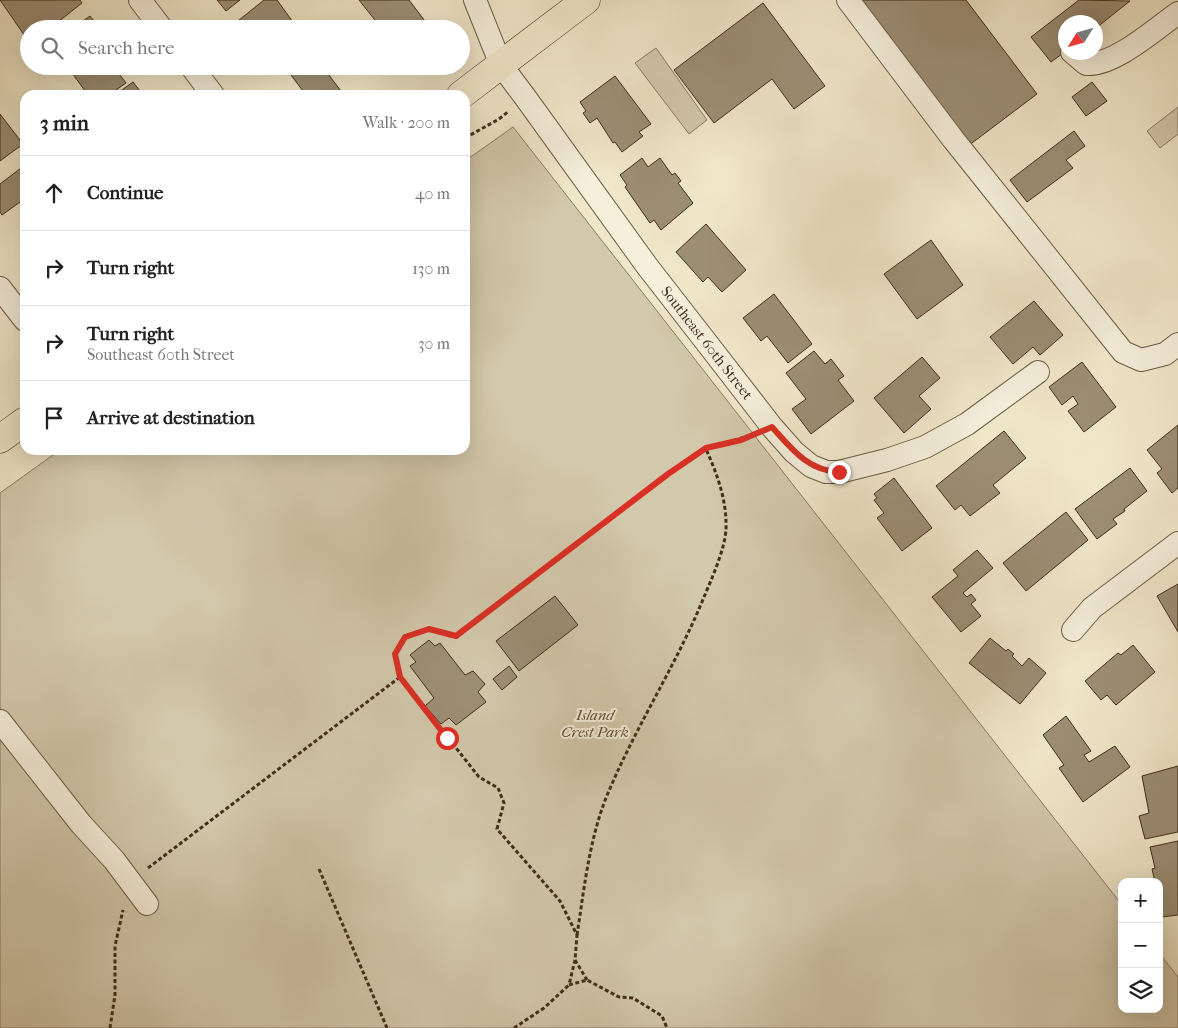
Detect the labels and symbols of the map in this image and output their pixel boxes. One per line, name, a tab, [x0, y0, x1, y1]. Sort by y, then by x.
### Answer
north arrow	[1058, 15, 1103, 60]
street label: Southeast 60th Street	[657, 283, 757, 404]
route end	[828, 461, 851, 484]
park label: Island Crest Park	[561, 706, 629, 741]
route start	[436, 727, 459, 750]

